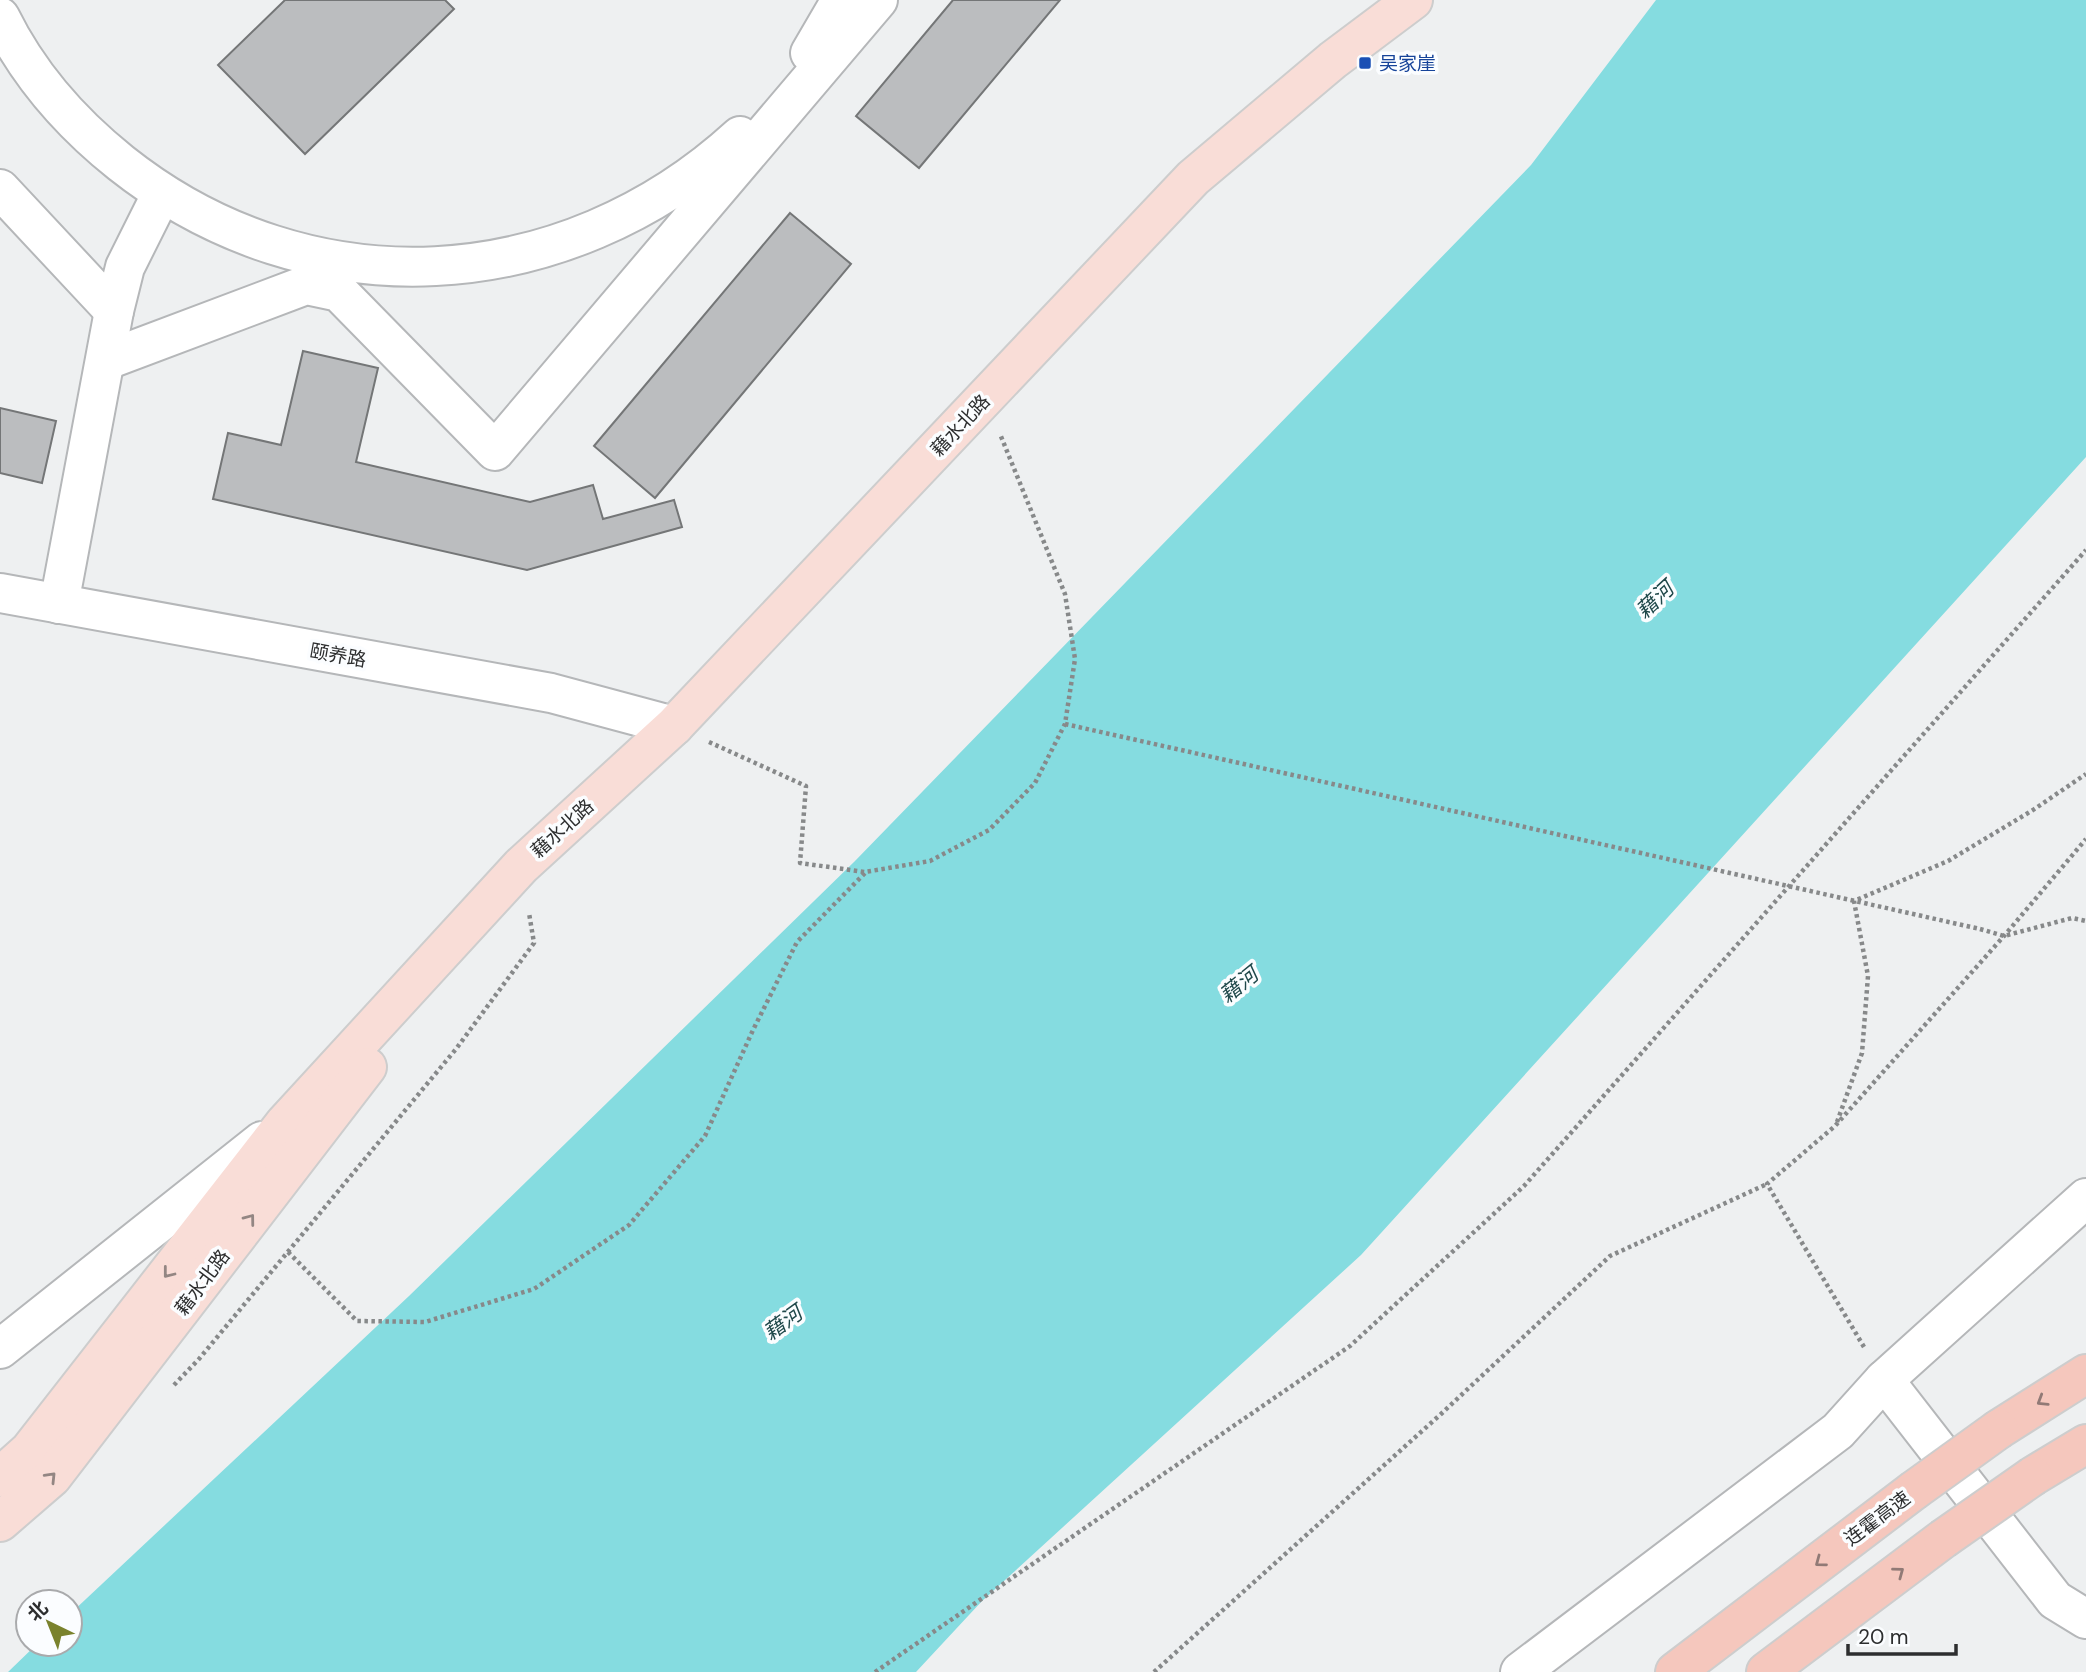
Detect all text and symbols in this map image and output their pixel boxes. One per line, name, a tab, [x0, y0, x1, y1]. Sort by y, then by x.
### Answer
place label: 吴家崖	[1379, 51, 1436, 76]
marker: 吴家崖	[1357, 55, 1373, 71]
street label: 藉水北路	[925, 389, 995, 462]
water label: 藉河	[1630, 573, 1683, 625]
street label: 颐养路	[308, 638, 368, 673]
street label: 藉水北路	[526, 794, 599, 863]
water label: 藉河	[1214, 958, 1267, 1009]
one-way arrow	[241, 1214, 254, 1227]
street label: 藉水北路	[170, 1244, 235, 1320]
one-way arrow	[163, 1265, 176, 1278]
water label: 藉河	[758, 1297, 811, 1347]
one-way arrow	[2037, 1393, 2050, 1406]
one-way arrow	[43, 1472, 55, 1485]
street label: 连霍高速	[1839, 1486, 1915, 1551]
one-way arrow	[1815, 1554, 1828, 1567]
one-way arrow	[1891, 1568, 1904, 1580]
north arrow	[14, 1588, 84, 1658]
text: 北	[22, 1595, 53, 1627]
scale bar	[1848, 1612, 1956, 1656]
text: 20 m	[1858, 1623, 1909, 1651]

